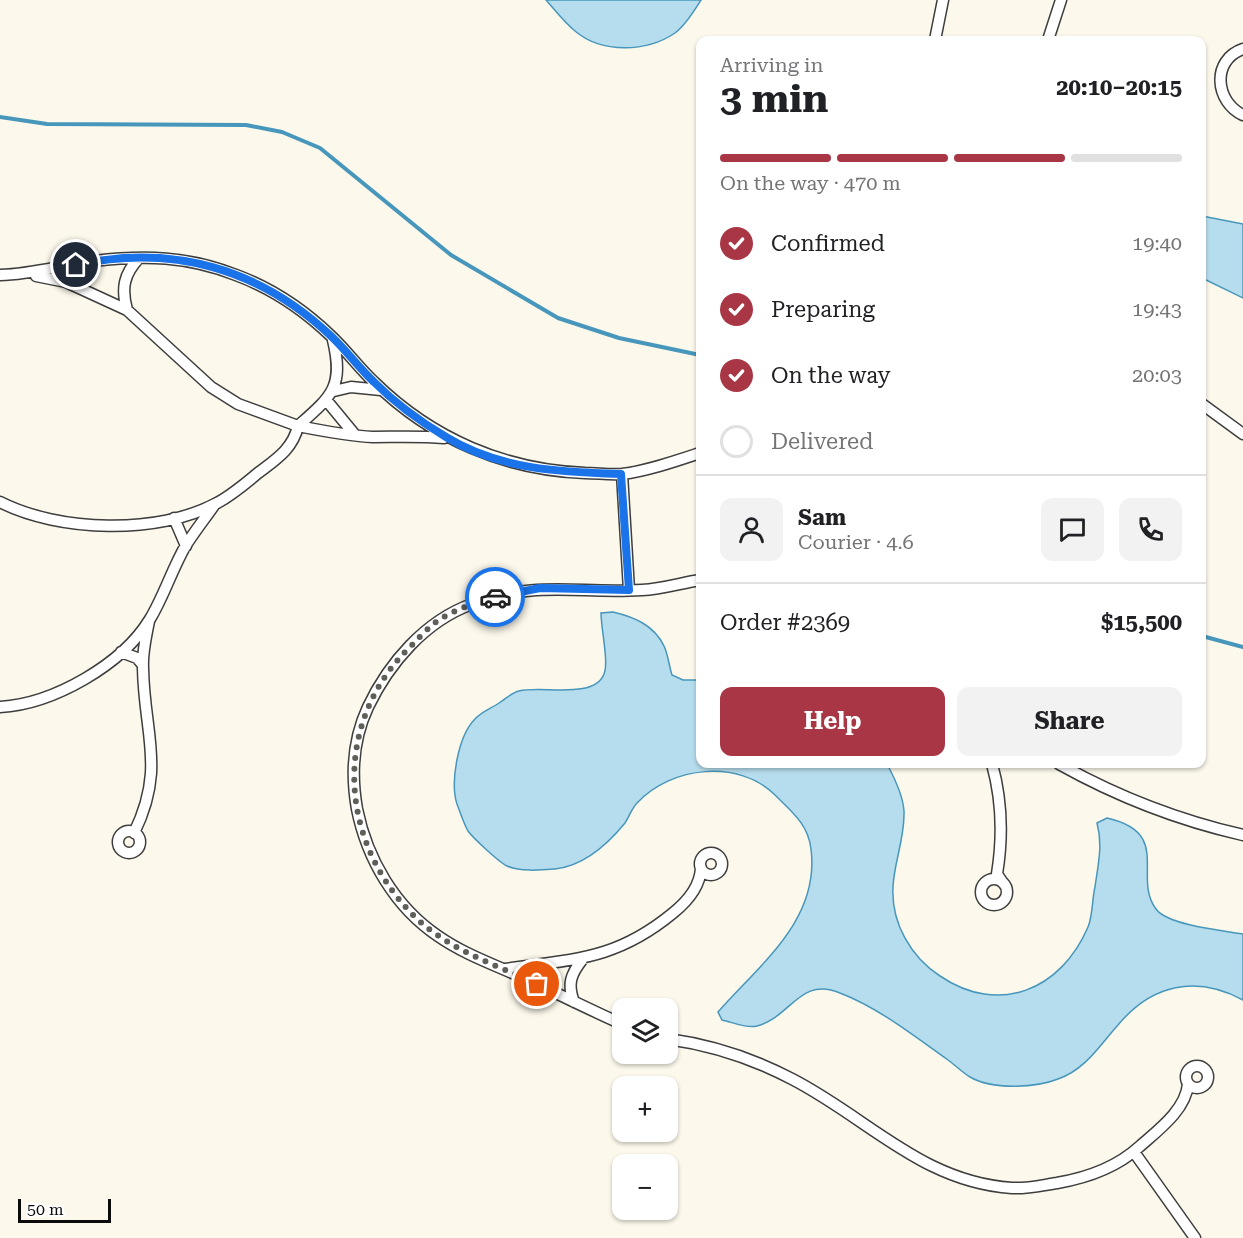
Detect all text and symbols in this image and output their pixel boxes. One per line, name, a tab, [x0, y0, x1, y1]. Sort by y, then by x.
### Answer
text: Arriving in	[720, 53, 823, 77]
text: 20:10–20:15	[1056, 75, 1182, 100]
text: 3 min	[720, 76, 828, 122]
text: On the way · 470 m	[720, 171, 901, 195]
icon: check	[720, 227, 753, 260]
text: Confirmed	[771, 231, 885, 256]
text: 19:40	[1132, 231, 1182, 255]
pin	[50, 239, 101, 290]
icon: home	[59, 248, 92, 281]
icon: check	[720, 293, 753, 326]
text: Preparing	[771, 297, 875, 322]
text: 19:43	[1132, 297, 1182, 321]
icon: check	[720, 359, 753, 392]
text: On the way	[771, 363, 891, 388]
text: 20:03	[1132, 363, 1182, 387]
text: Delivered	[771, 429, 873, 454]
button: person	[720, 498, 783, 561]
button: chat	[1041, 498, 1104, 561]
button: phone	[1119, 498, 1182, 561]
text: Sam	[798, 505, 846, 530]
text: Courier · 4.6	[798, 530, 914, 554]
courier	[465, 567, 525, 627]
icon: car	[479, 581, 512, 614]
text: Order #2369	[720, 610, 850, 635]
text: $15,500	[1101, 610, 1182, 635]
button: Help	[720, 687, 945, 756]
button: Share	[957, 687, 1182, 756]
pin	[511, 958, 562, 1009]
icon: bag	[520, 967, 553, 1000]
map controls	[612, 998, 678, 1220]
button: layers	[612, 998, 678, 1064]
button: +	[612, 1076, 678, 1142]
button: −	[612, 1154, 678, 1220]
scale bar	[18, 1196, 111, 1224]
text: 50 m	[27, 1200, 64, 1219]

